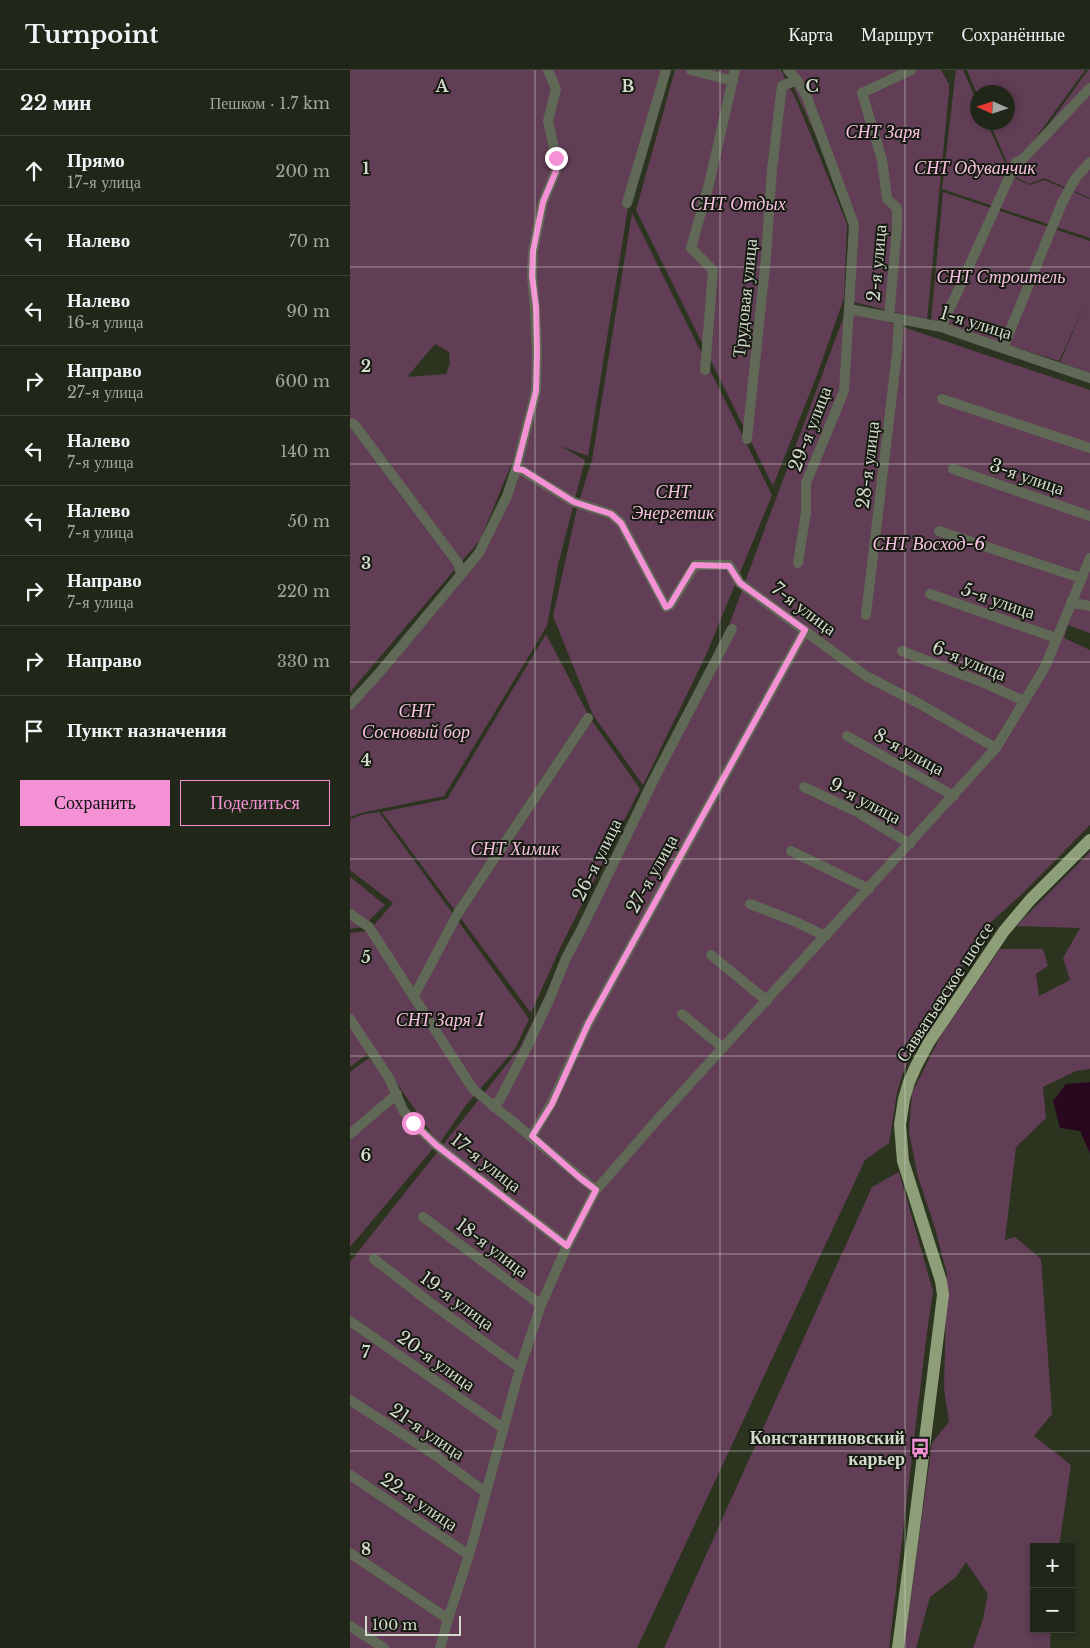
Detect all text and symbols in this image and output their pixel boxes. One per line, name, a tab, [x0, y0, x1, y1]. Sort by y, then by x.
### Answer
text: Turnpoint	[25, 20, 158, 49]
text: Карта	[788, 24, 833, 46]
text: Маршрут	[861, 24, 933, 46]
text: Сохранённые	[961, 24, 1065, 46]
text: A	[435, 76, 450, 96]
text: B	[622, 76, 635, 96]
text: C	[805, 76, 819, 96]
north arrow	[970, 85, 1015, 130]
text: 22 мин	[20, 90, 91, 116]
text: Пешком · 1.7 km	[210, 93, 330, 113]
park label: СНТ Заря	[845, 121, 921, 143]
route end	[545, 147, 568, 170]
text: Прямо	[67, 149, 125, 172]
icon: ahead	[20, 157, 48, 185]
park label: СНТ Одуванчик	[914, 157, 1036, 179]
text: 1	[363, 158, 370, 178]
text: 200 m	[276, 161, 330, 181]
text: 17-я улица	[67, 172, 141, 192]
park label: СНТ Отдых	[690, 193, 786, 215]
street label: 2-я улица	[863, 224, 891, 302]
icon: left	[20, 227, 48, 255]
text: Налево	[67, 229, 130, 252]
text: 70 m	[289, 231, 330, 251]
street label: Трудовая улица	[728, 238, 762, 358]
park label: СНТ Строитель	[937, 266, 1065, 288]
text: Налево	[67, 289, 130, 312]
icon: left	[20, 297, 48, 325]
text: 90 m	[287, 301, 330, 321]
street label: 1-я улица	[937, 302, 1015, 344]
text: 16-я улица	[67, 312, 143, 332]
text: 2	[361, 356, 371, 376]
text: Направо	[67, 359, 142, 382]
icon: right	[20, 367, 48, 395]
text: 600 m	[275, 371, 330, 391]
text: 27-я улица	[67, 382, 143, 402]
street label: 29-я улица	[784, 384, 836, 474]
street label: 28-я улица	[852, 420, 884, 510]
text: Налево	[67, 429, 130, 452]
icon: left	[20, 437, 48, 465]
text: 140 m	[280, 441, 330, 461]
text: 7-я улица	[67, 452, 134, 472]
street label: 3-я улица	[987, 454, 1067, 500]
park label: СНТ Энергетик	[632, 481, 715, 524]
text: Налево	[67, 499, 130, 522]
icon: left	[20, 507, 48, 535]
text: 50 m	[288, 511, 330, 531]
text: 7-я улица	[67, 522, 134, 542]
park label: СНТ Восход-6	[873, 533, 986, 555]
text: 3	[361, 553, 371, 573]
text: Направо	[67, 569, 142, 592]
icon: right	[20, 577, 48, 605]
street label: 7-я улица	[767, 578, 841, 640]
street label: 5-я улица	[958, 578, 1038, 624]
text: 220 m	[277, 581, 330, 601]
text: 7-я улица	[67, 592, 134, 612]
street label: 6-я улица	[929, 636, 1009, 686]
icon: right	[20, 647, 48, 675]
text: Направо	[67, 649, 142, 672]
text: 330 m	[277, 651, 330, 671]
park label: СНТ Сосновый бор	[362, 700, 470, 743]
icon: arrive	[20, 717, 48, 745]
text: Пункт назначения	[67, 719, 227, 742]
street label: 8-я улица	[870, 724, 948, 780]
text: 4	[361, 750, 371, 770]
street label: 9-я улица	[825, 773, 905, 829]
button: Сохранить	[20, 780, 170, 826]
button: Поделиться	[180, 780, 330, 826]
street label: 26-я улица	[568, 815, 626, 905]
street label: 27-я улица	[622, 831, 682, 917]
park label: СНТ Химик	[471, 838, 560, 860]
street label: Савватьевское шоссе	[892, 918, 998, 1066]
text: 5	[361, 947, 371, 967]
park label: СНТ Заря 1	[396, 1009, 484, 1031]
route start	[402, 1112, 425, 1135]
street label: 17-я улица	[447, 1129, 525, 1197]
text: 6	[361, 1145, 372, 1165]
street label: 18-я улица	[451, 1214, 533, 1282]
street label: 19-я улица	[416, 1267, 498, 1335]
street label: 20-я улица	[393, 1326, 479, 1396]
text: 7	[362, 1342, 371, 1362]
street label: 21-я улица	[385, 1399, 469, 1465]
place label: Константиновский карьер	[750, 1427, 905, 1470]
bus stop icon: Константиновский карьер	[909, 1437, 931, 1459]
street label: 22-я улица	[376, 1468, 462, 1536]
text: 8	[361, 1539, 371, 1559]
map controls	[1030, 1543, 1075, 1633]
button: +	[1030, 1543, 1075, 1588]
button: −	[1030, 1588, 1075, 1633]
scale bar	[365, 1613, 461, 1636]
text: 100 m	[372, 1616, 417, 1634]

